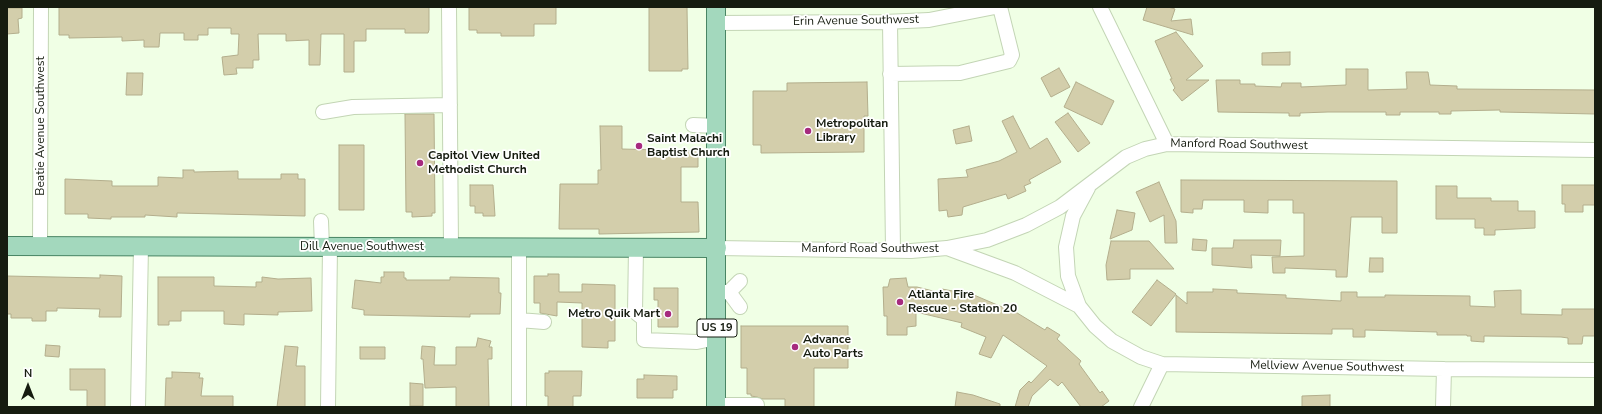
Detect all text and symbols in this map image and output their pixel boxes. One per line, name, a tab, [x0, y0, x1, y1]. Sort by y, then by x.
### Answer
street label: Erin Avenue Southwest	[793, 13, 919, 29]
street label: Beatie Avenue Southwest	[34, 56, 48, 196]
place label: Metropolitan Library	[816, 117, 888, 145]
marker: Metropolitan Library	[803, 126, 813, 136]
place label: Saint Malachi Baptist Church	[647, 132, 730, 160]
street label: Manford Road Southwest	[1170, 137, 1308, 153]
marker: Saint Malachi Baptist Church	[634, 141, 644, 151]
place label: Capitol View United Methodist Church	[428, 149, 540, 177]
marker: Capitol View United Methodist Church	[415, 158, 425, 168]
street label: Dill Avenue Southwest	[300, 240, 424, 254]
street label: Manford Road Southwest	[801, 242, 939, 256]
place label: Atlanta Fire Rescue - Station 20	[908, 288, 1017, 316]
marker: Atlanta Fire Rescue - Station 20	[895, 297, 905, 307]
place label: Metro Quik Mart	[568, 307, 660, 321]
marker: Metro Quik Mart	[663, 309, 673, 319]
road number: US 19	[697, 319, 737, 337]
place label: Advance Auto Parts	[803, 333, 863, 361]
marker: Advance Auto Parts	[790, 342, 800, 352]
street label: Mellview Avenue Southwest	[1250, 358, 1404, 376]
north arrow	[8, 366, 48, 406]
text: N	[24, 366, 32, 381]

